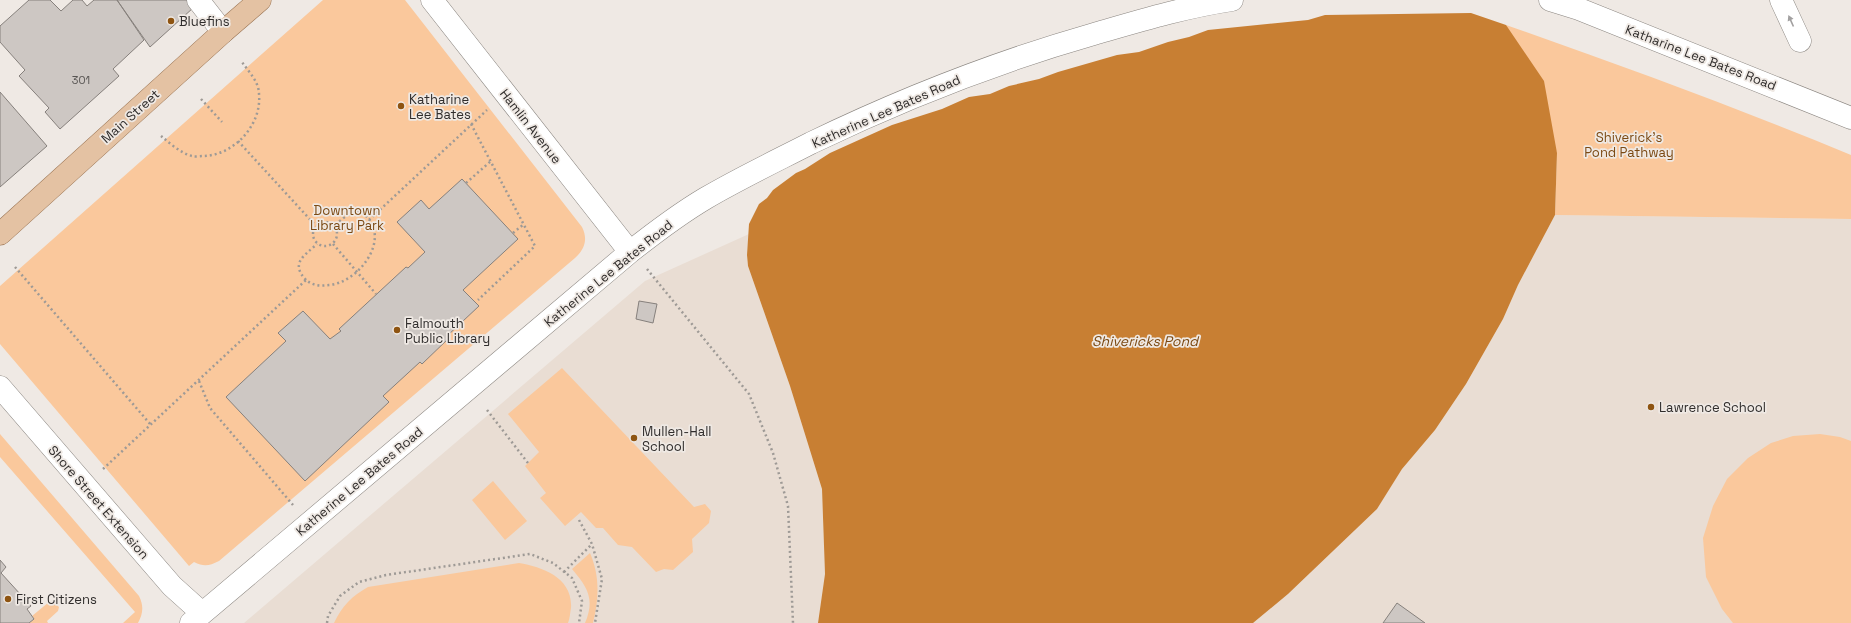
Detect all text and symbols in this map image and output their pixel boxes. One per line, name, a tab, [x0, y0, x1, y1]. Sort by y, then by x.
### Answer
place label: Bluefins	[179, 13, 230, 30]
one-way arrow	[1788, 15, 1794, 26]
marker: Bluefins	[166, 16, 176, 26]
street label: Katharine Lee Bates Road	[1623, 21, 1779, 94]
street label: Katherine Lee Bates Road	[809, 71, 963, 152]
house number: 301	[72, 73, 90, 87]
street label: Hamlin Avenue	[496, 85, 565, 167]
street label: Main Street	[98, 86, 163, 147]
place label: Katharine Lee Bates	[409, 91, 471, 123]
marker: Katharine Lee Bates	[396, 101, 406, 111]
park label: Shiverick's Pond Pathway	[1584, 129, 1674, 161]
park label: Downtown Library Park	[310, 202, 384, 234]
street label: Katherine Lee Bates Road	[541, 216, 676, 331]
place label: Falmouth Public Library	[405, 315, 490, 347]
marker: Falmouth Public Library	[392, 325, 402, 335]
water label: Shivericks Pond	[1092, 332, 1200, 350]
place label: Lawrence School	[1659, 399, 1766, 416]
marker: Lawrence School	[1646, 402, 1656, 412]
street label: Katherine Lee Bates Road	[292, 423, 426, 540]
place label: Mullen-Hall School	[642, 423, 712, 455]
marker: Mullen-Hall School	[629, 433, 639, 443]
street label: Shore Street Extension	[45, 442, 153, 563]
place label: First Citizens	[16, 591, 97, 608]
marker: First Citizens	[3, 594, 13, 604]

